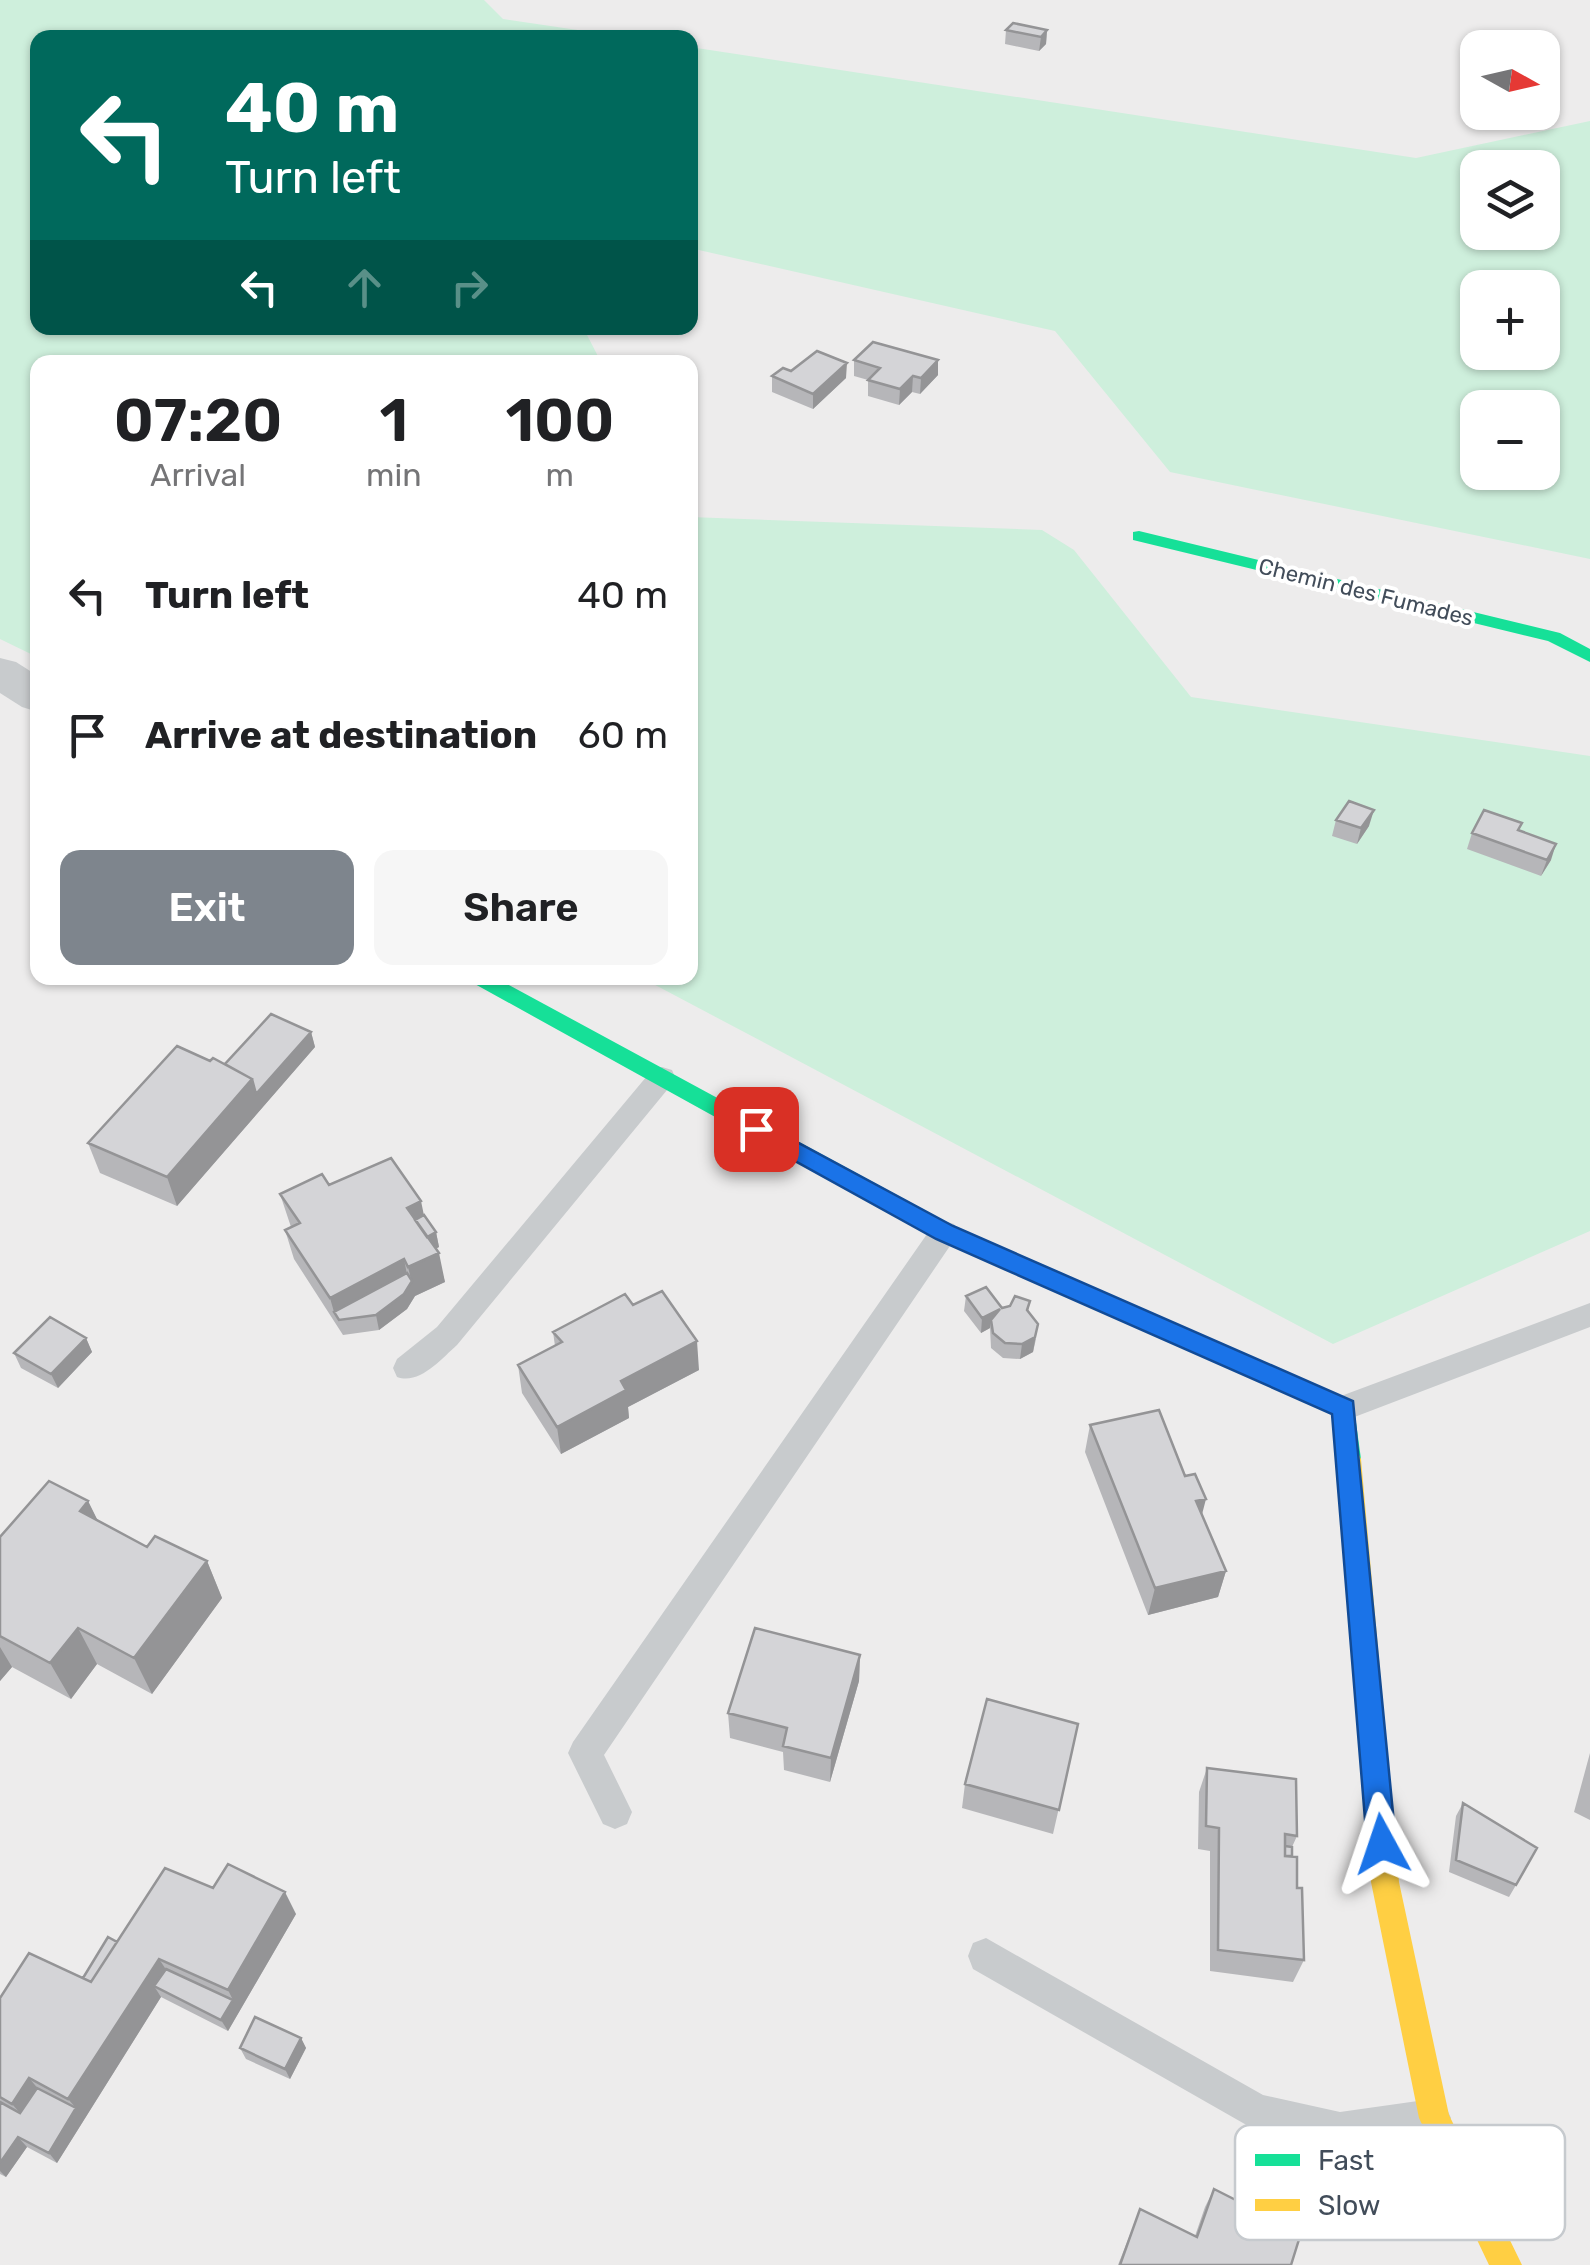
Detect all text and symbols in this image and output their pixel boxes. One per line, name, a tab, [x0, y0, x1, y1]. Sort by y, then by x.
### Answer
north arrow	[1460, 30, 1560, 130]
map controls	[1460, 30, 1560, 490]
text: 40 m	[225, 67, 399, 150]
icon: left	[60, 70, 190, 200]
button: layers	[1460, 150, 1560, 250]
text: Turn left	[225, 151, 401, 204]
icon: left	[232, 260, 287, 315]
icon: ahead	[337, 260, 392, 315]
icon: right	[442, 260, 497, 315]
button: +	[1460, 270, 1560, 370]
text: 07:20	[114, 385, 282, 456]
text: 1	[380, 385, 408, 456]
text: 100	[505, 385, 614, 456]
button: −	[1460, 390, 1560, 490]
text: Arrival	[150, 456, 246, 494]
text: min	[366, 456, 422, 494]
text: m	[546, 456, 574, 494]
street label: Chemin des Fumades	[1256, 552, 1476, 632]
icon: left	[60, 568, 115, 623]
text: Turn left	[145, 572, 309, 618]
text: 40 m	[577, 572, 668, 618]
icon: arrive	[60, 708, 115, 763]
text: Arrive at destination	[145, 712, 537, 758]
text: 60 m	[578, 712, 668, 758]
button: Exit	[60, 850, 354, 965]
button: Share	[374, 850, 668, 965]
pin	[714, 1087, 799, 1172]
icon: arrive	[729, 1102, 784, 1157]
position arrow	[1330, 1792, 1434, 1896]
legend	[1235, 2125, 1565, 2240]
text: Fast	[1318, 2144, 1374, 2177]
text: Slow	[1318, 2189, 1380, 2222]

